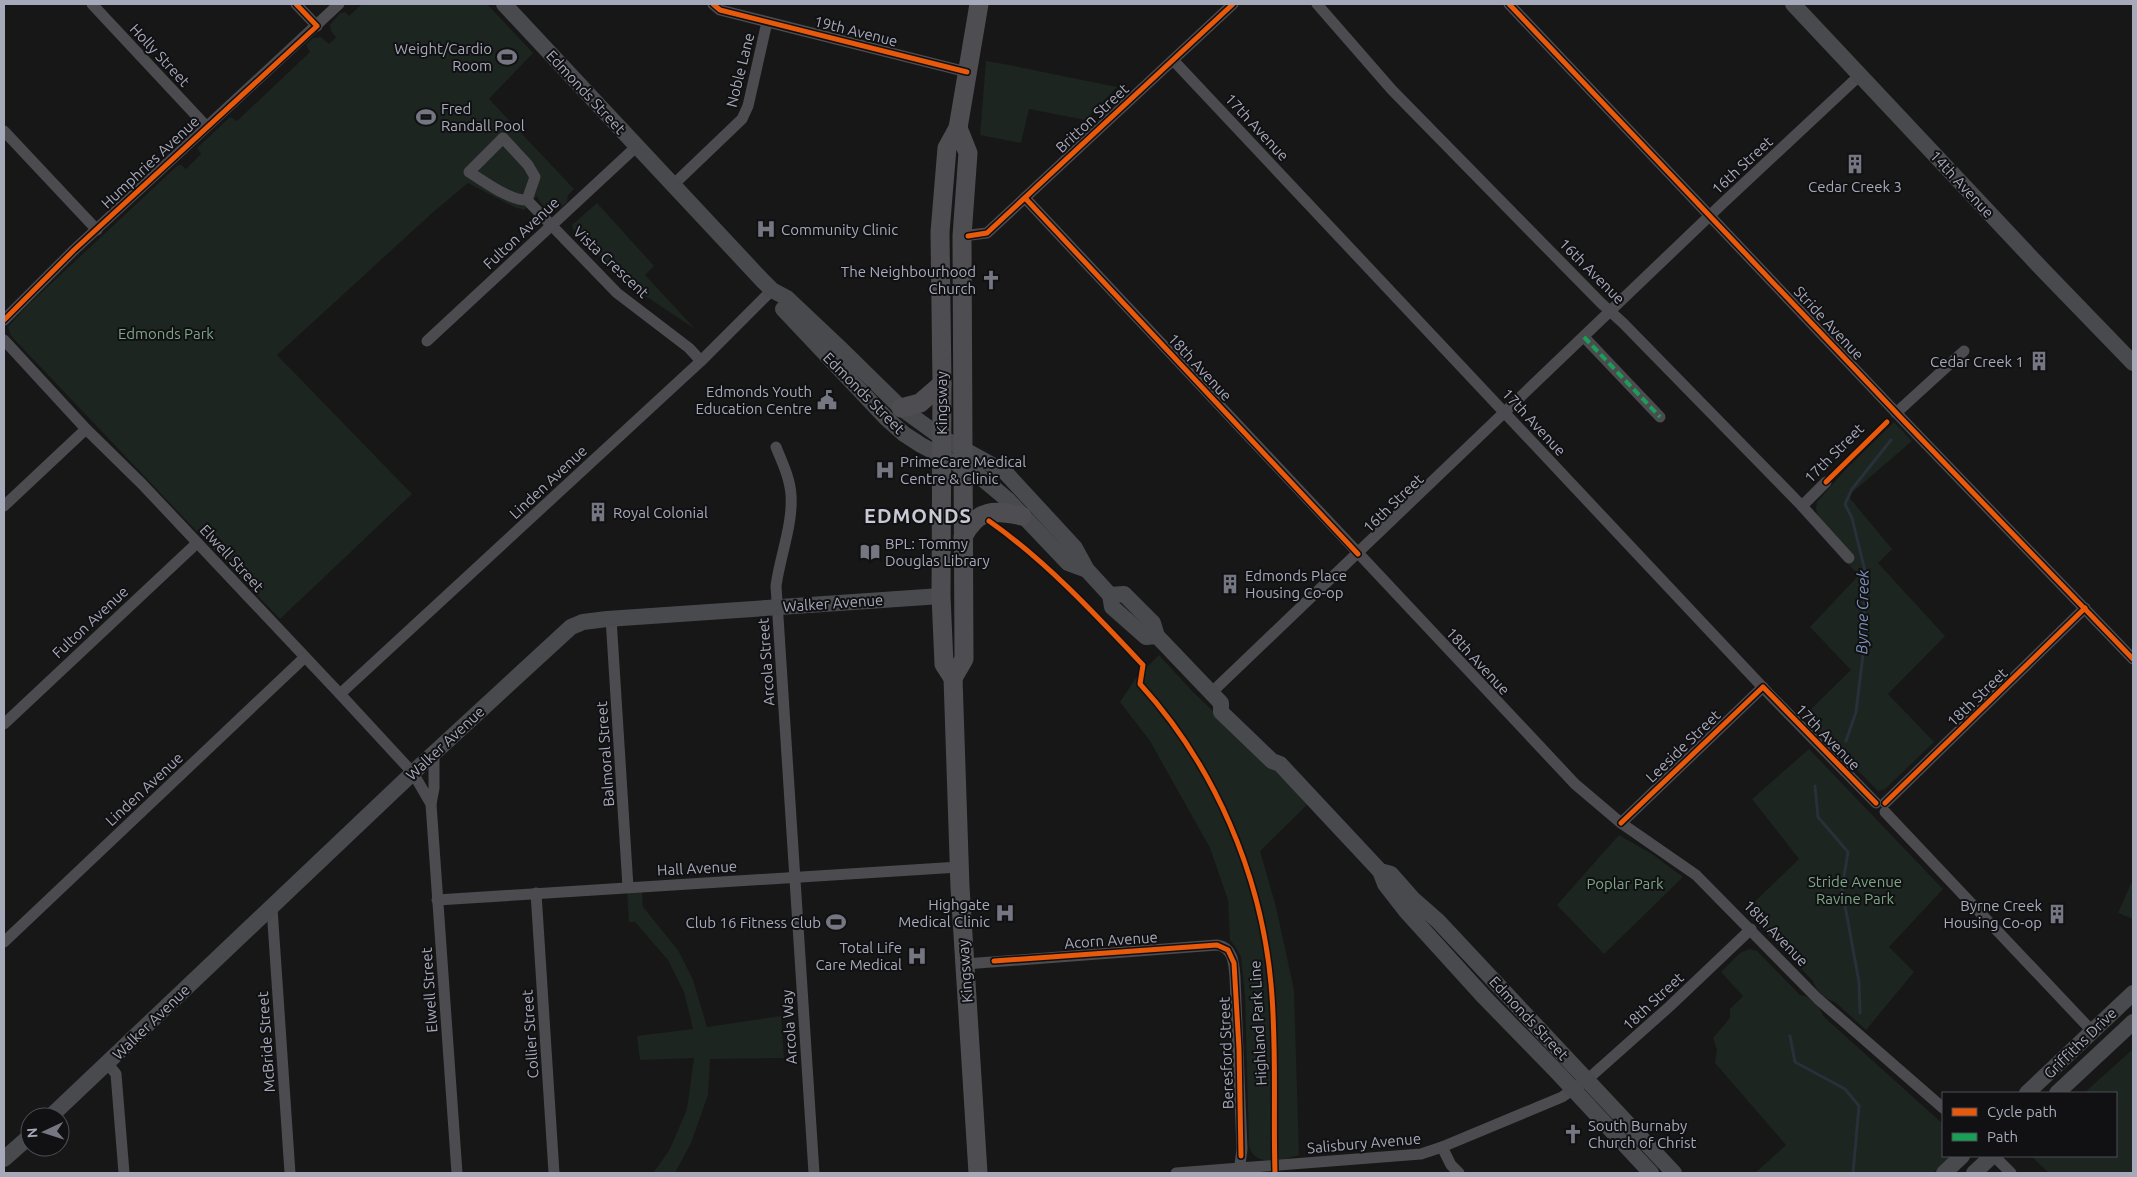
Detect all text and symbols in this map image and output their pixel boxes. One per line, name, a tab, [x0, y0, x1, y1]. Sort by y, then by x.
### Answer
street label: 19th Avenue	[813, 12, 899, 50]
street label: Holly Street	[127, 20, 193, 90]
street label: Noble Lane	[723, 31, 757, 109]
place label: Weight/Cardio Room	[394, 40, 492, 74]
sports icon: Weight/Cardio Room	[496, 46, 518, 68]
street label: Edmonds Street	[543, 47, 629, 137]
street label: Britton Street	[1052, 80, 1132, 156]
street label: 17th Avenue	[1222, 90, 1292, 164]
place label: Fred Randall Pool	[441, 100, 525, 134]
sports icon: Fred Randall Pool	[415, 106, 437, 128]
street label: Humphries Avenue	[98, 112, 202, 212]
street label: 16th Street	[1708, 133, 1776, 197]
street label: 14th Avenue	[1927, 147, 1997, 221]
building icon: Cedar Creek 3	[1844, 153, 1866, 175]
place label: Cedar Creek 3	[1808, 178, 1902, 195]
street label: Fulton Avenue	[480, 194, 562, 272]
hospital icon: Community Clinic	[755, 218, 777, 240]
place label: Community Clinic	[781, 221, 898, 238]
street label: Vista Crescent	[570, 223, 652, 301]
street label: 16th Avenue	[1556, 235, 1628, 307]
place label: The Neighbourhood Church	[841, 263, 976, 297]
church icon: The Neighbourhood Church	[980, 269, 1002, 291]
street label: Stride Avenue	[1791, 283, 1867, 363]
park label: Edmonds Park	[118, 325, 214, 342]
street label: 18th Avenue	[1165, 330, 1235, 404]
street label: Edmonds Street	[820, 349, 908, 437]
building icon: Cedar Creek 1	[2028, 350, 2050, 372]
place label: Cedar Creek 1	[1930, 353, 2024, 370]
street label: Kingsway	[933, 371, 950, 435]
place label: Edmonds Youth Education Centre	[696, 383, 812, 417]
street label: 17th Avenue	[1499, 385, 1569, 459]
public building icon: Edmonds Youth Education Centre	[816, 389, 838, 411]
street label: 17th Street	[1801, 420, 1867, 486]
street label: Linden Avenue	[506, 442, 590, 522]
place label: PrimeCare Medical Centre & Clinic	[900, 453, 1026, 487]
hospital icon: PrimeCare Medical Centre & Clinic	[874, 459, 896, 481]
street label: 16th Street	[1360, 470, 1427, 536]
building icon: Royal Colonial	[587, 501, 609, 523]
place label: Royal Colonial	[613, 504, 708, 521]
district label: EDMONDS	[864, 504, 972, 527]
street label: Elwell Street	[197, 521, 267, 595]
place label: BPL: Tommy Douglas Library	[885, 535, 990, 569]
library icon: BPL: Tommy Douglas Library	[859, 541, 881, 563]
place label: Edmonds Place Housing Co-op	[1245, 567, 1347, 601]
water label: Byrne Creek	[1852, 569, 1872, 654]
building icon: Edmonds Place Housing Co-op	[1219, 573, 1241, 595]
street label: Fulton Avenue	[49, 583, 131, 661]
street label: Walker Avenue	[782, 591, 884, 615]
street label: Arcola Street	[754, 617, 778, 707]
street label: 18th Avenue	[1443, 624, 1513, 698]
street label: 18th Street	[1944, 664, 2011, 730]
street label: 17th Avenue	[1792, 700, 1864, 774]
street label: Balmoral Street	[593, 701, 617, 807]
street label: Walker Avenue	[402, 703, 488, 783]
street label: Leeside Street	[1642, 706, 1724, 786]
street label: Linden Avenue	[102, 749, 186, 829]
street label: Hall Avenue	[657, 857, 737, 879]
park label: Stride Avenue Ravine Park	[1808, 873, 1902, 907]
park label: Poplar Park	[1587, 875, 1664, 892]
place label: Highgate Medical Clinic	[898, 896, 990, 930]
street label: 18th Avenue	[1740, 896, 1812, 970]
place label: Byrne Creek Housing Co-op	[1944, 897, 2042, 931]
hospital icon: Highgate Medical Clinic	[994, 902, 1016, 924]
building icon: Byrne Creek Housing Co-op	[2046, 903, 2068, 925]
sports icon: Club 16 Fitness Club	[825, 911, 847, 933]
place label: Club 16 Fitness Club	[686, 914, 821, 931]
street label: Acorn Avenue	[1064, 928, 1158, 952]
place label: Total Life Care Medical	[815, 939, 902, 973]
street label: Kingsway	[954, 939, 976, 1003]
hospital icon: Total Life Care Medical	[906, 945, 928, 967]
street label: Elwell Street	[418, 947, 440, 1033]
street label: Highland Park Line	[1246, 960, 1270, 1086]
street label: 18th Street	[1619, 969, 1687, 1033]
street label: Edmonds Street	[1486, 973, 1572, 1063]
street label: Walker Avenue	[109, 981, 193, 1063]
street label: Collier Street	[518, 989, 542, 1079]
street label: Arcola Way	[778, 989, 800, 1065]
street label: McBride Street	[254, 991, 278, 1093]
street label: Beresford Street	[1216, 996, 1236, 1110]
street label: Griffiths Drive	[2040, 1004, 2120, 1082]
legend	[1942, 1092, 2117, 1157]
text: Cycle path	[1987, 1103, 2057, 1120]
north arrow	[20, 1107, 70, 1157]
place label: South Burnaby Church of Christ	[1588, 1117, 1696, 1151]
church icon: South Burnaby Church of Christ	[1562, 1123, 1584, 1145]
text: N	[24, 1127, 40, 1139]
text: Path	[1987, 1128, 2018, 1145]
street label: Salisbury Avenue	[1306, 1130, 1422, 1156]

